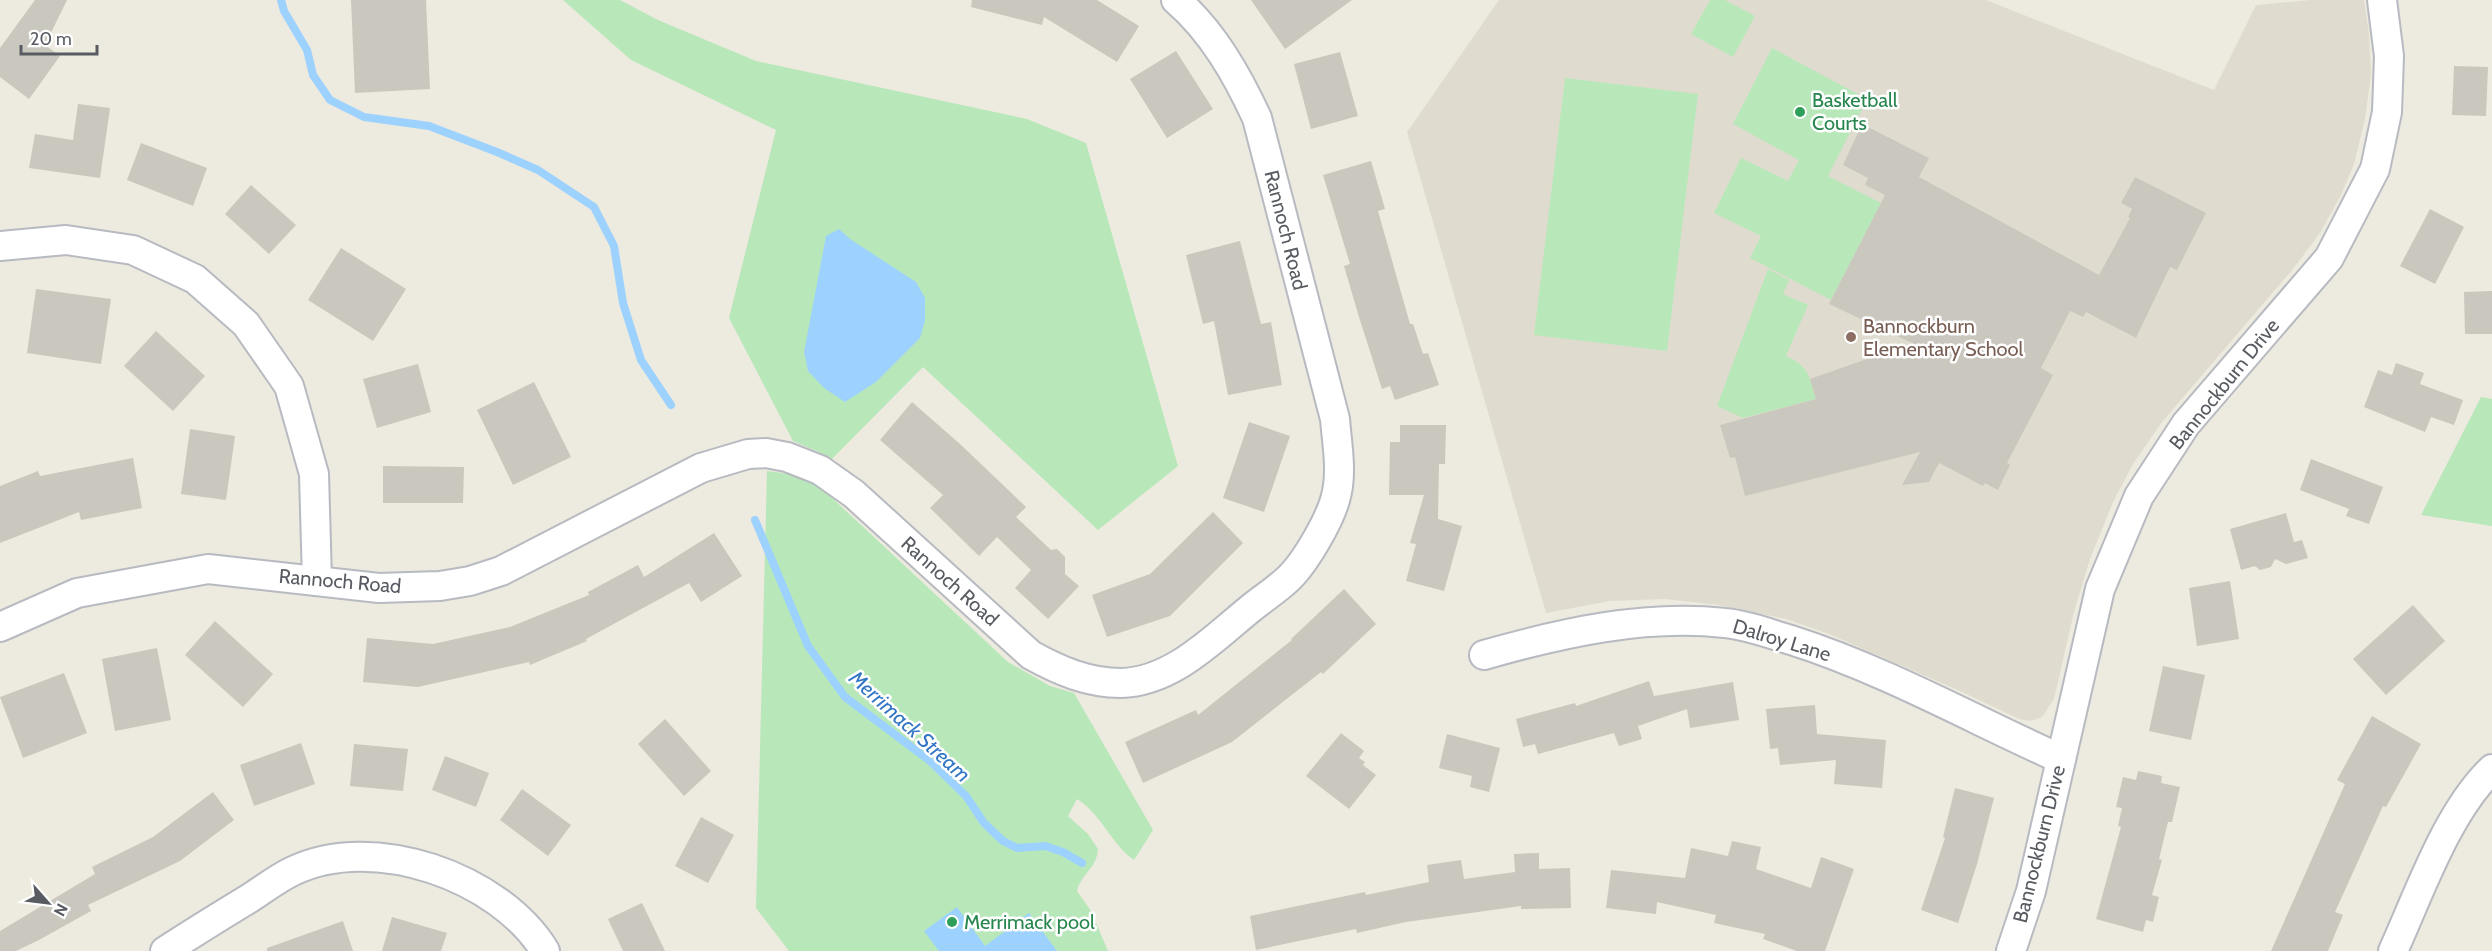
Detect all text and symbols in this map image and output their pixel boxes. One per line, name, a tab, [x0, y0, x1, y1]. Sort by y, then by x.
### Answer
scale bar	[21, 18, 98, 56]
text: 20 m	[30, 28, 72, 50]
place label: Basketball Courts	[1812, 88, 1898, 135]
marker: Basketball Courts	[1793, 105, 1807, 119]
street label: Rannoch Road	[1260, 168, 1312, 292]
place label: Bannockburn Elementary School	[1863, 314, 2024, 361]
street label: Bannockburn Drive	[2164, 314, 2284, 454]
marker: Bannockburn Elementary School	[1844, 330, 1858, 344]
street label: Rannoch Road	[896, 531, 1004, 631]
street label: Rannoch Road	[278, 564, 402, 598]
street label: Dalroy Lane	[1730, 614, 1834, 666]
water label: Merrimack Stream	[844, 664, 976, 787]
street label: Bannockburn Drive	[2008, 763, 2070, 925]
north arrow	[18, 873, 78, 933]
text: N	[50, 900, 72, 919]
place label: Merrimack pool	[964, 910, 1095, 934]
marker: Merrimack pool	[945, 915, 959, 929]

